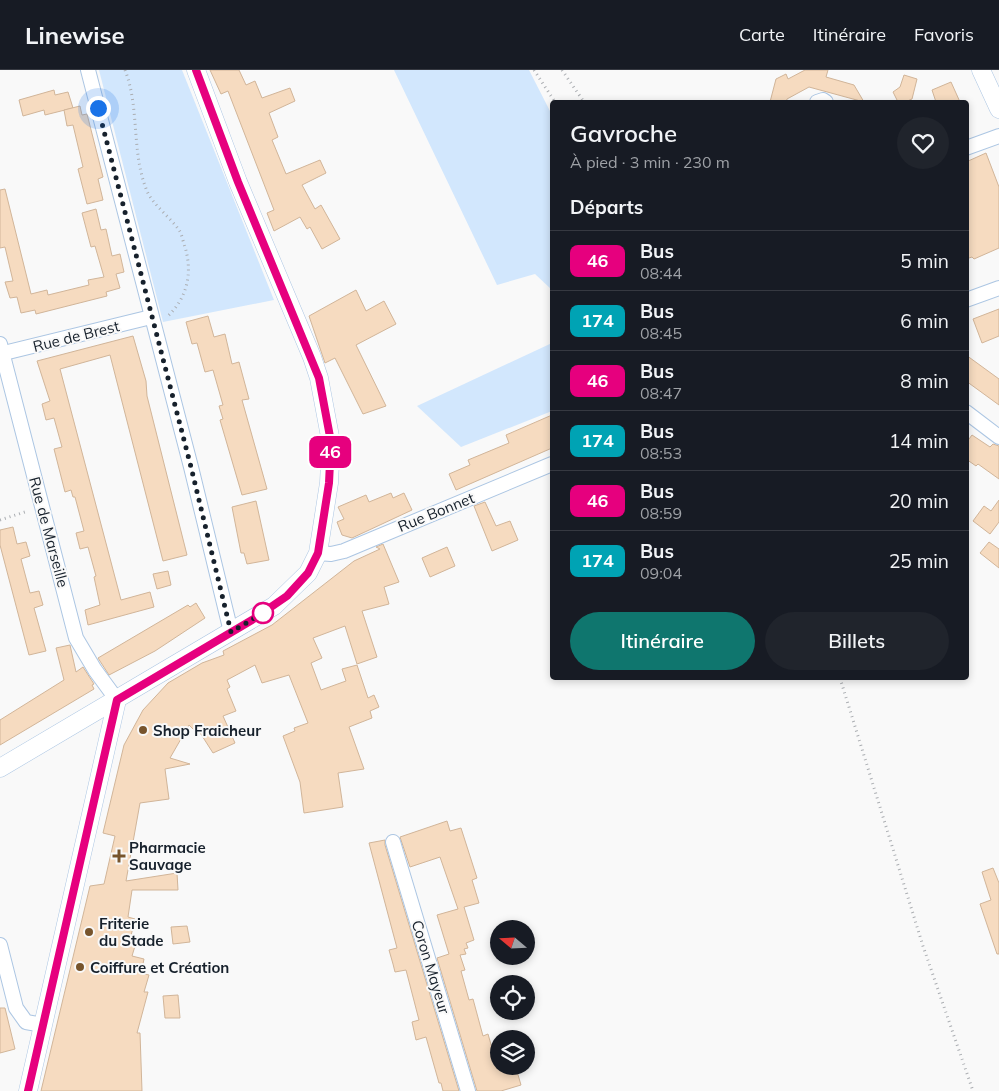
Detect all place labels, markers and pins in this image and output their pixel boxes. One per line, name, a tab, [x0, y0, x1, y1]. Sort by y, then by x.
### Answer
unlabelled marker	[252, 602, 274, 624]
place label: Shop Fraicheur	[153, 721, 261, 740]
marker: Shop Fraicheur	[137, 724, 149, 736]
place label: Pharmacie Sauvage	[129, 838, 206, 874]
marker: Pharmacie Sauvage	[113, 850, 125, 862]
place label: Friterie du Stade	[99, 914, 163, 950]
marker: Friterie du Stade	[83, 926, 95, 938]
place label: Coiffure et Création	[90, 958, 229, 977]
marker: Coiffure et Création	[74, 961, 86, 973]

